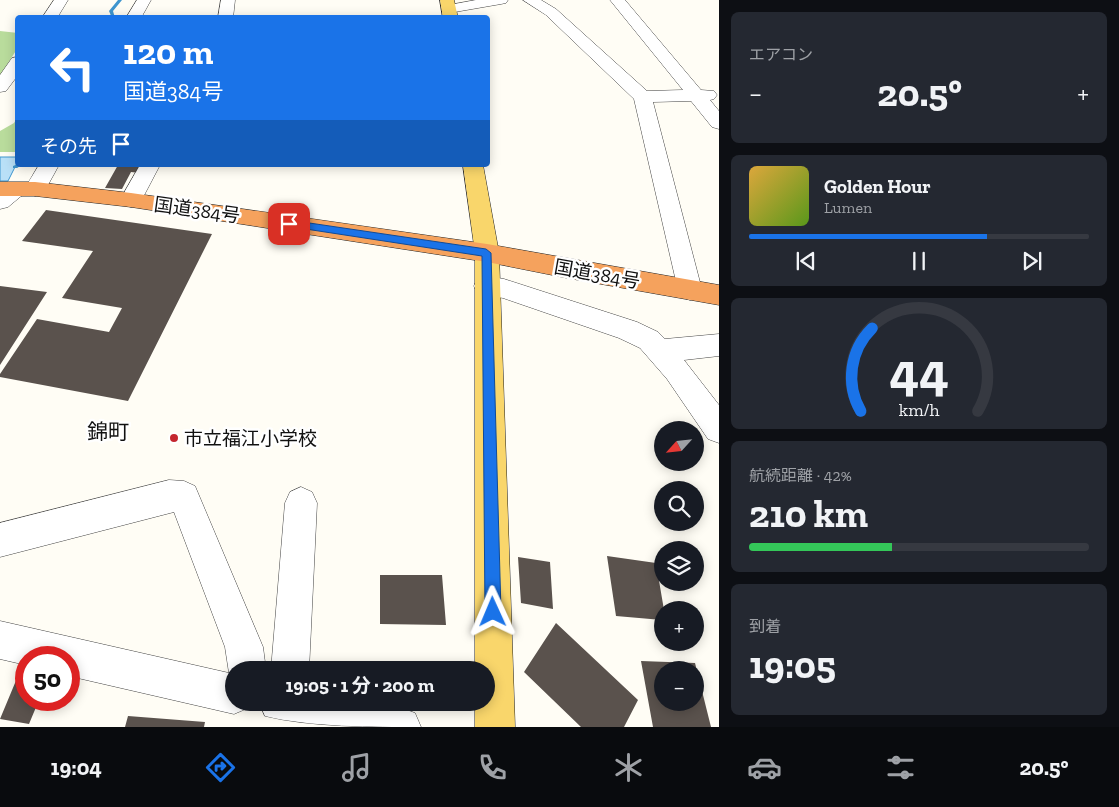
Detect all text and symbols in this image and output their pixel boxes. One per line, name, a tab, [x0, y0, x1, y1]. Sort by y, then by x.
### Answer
text: 120 m	[123, 31, 213, 73]
icon: left	[40, 35, 105, 100]
text: エアコン	[749, 45, 813, 64]
text: 20.5°	[877, 70, 962, 116]
text: −	[749, 77, 762, 110]
text: +	[1077, 77, 1089, 110]
text: 国道384号	[123, 78, 223, 105]
icon: arrive	[107, 130, 135, 158]
text: その先	[40, 135, 97, 158]
text: Golden Hour	[824, 175, 931, 198]
street label: 国道384号	[152, 193, 242, 227]
text: Lumen	[824, 198, 872, 217]
pin	[268, 203, 310, 245]
icon: arrive	[275, 210, 303, 238]
icon: previous	[792, 247, 820, 275]
icon: pause	[905, 247, 933, 275]
icon: next	[1018, 247, 1046, 275]
street label: 国道384号	[552, 255, 642, 293]
text: 44	[889, 341, 949, 403]
text: km/h	[899, 399, 939, 421]
district label: 錦町	[87, 419, 129, 444]
north arrow	[654, 421, 704, 471]
map controls	[654, 421, 704, 711]
place label: 市立福江小学校	[184, 427, 317, 450]
marker: 市立福江小学校	[168, 432, 180, 444]
text: 航続距離 · 42%	[749, 466, 852, 485]
button: search	[654, 481, 704, 531]
text: 210 km	[749, 491, 868, 537]
button: layers	[654, 541, 704, 591]
position arrow	[466, 585, 518, 637]
button: +	[654, 601, 704, 651]
text: 到着	[749, 617, 781, 636]
text: 19:05	[749, 642, 836, 688]
speed limit sign: 50	[15, 646, 80, 711]
button: −	[654, 661, 704, 711]
text: 19:05 · 1 分 · 200 m	[286, 674, 434, 697]
icon: directions	[203, 750, 238, 785]
icon: music	[339, 750, 374, 785]
icon: phone	[475, 750, 510, 785]
icon: climate	[611, 750, 646, 785]
icon: car	[747, 750, 782, 785]
icon: filters	[883, 750, 918, 785]
text: 19:04	[51, 754, 102, 781]
text: 20.5°	[1019, 754, 1068, 781]

